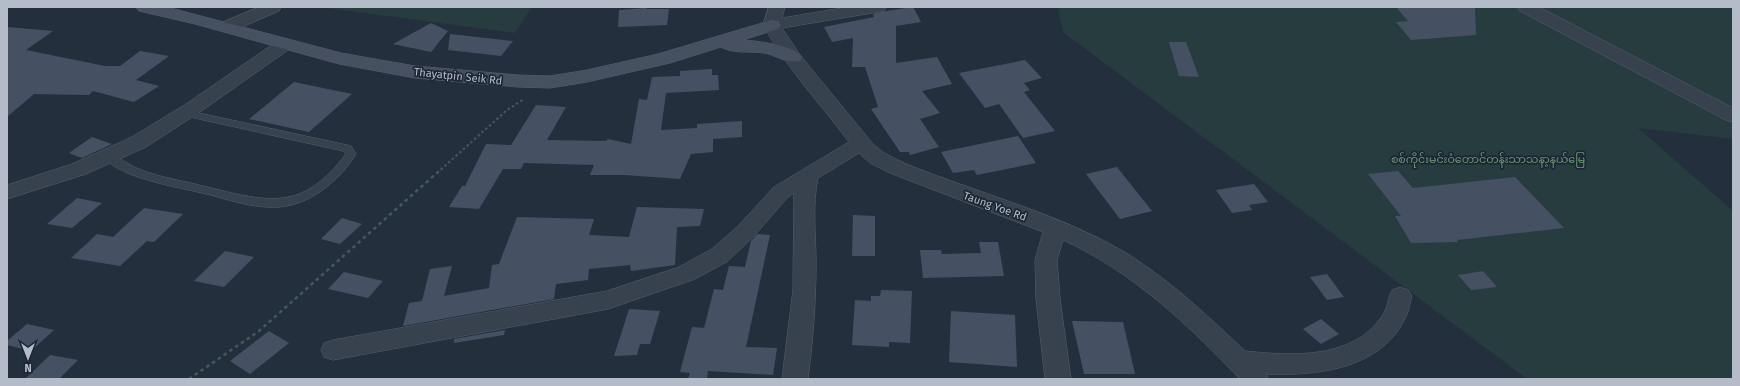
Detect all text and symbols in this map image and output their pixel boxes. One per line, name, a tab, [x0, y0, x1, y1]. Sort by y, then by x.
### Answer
street label: Thayatpin Seik Rd	[413, 65, 503, 88]
park label: စစ်ကိုင်းမင်းဝံတောင်တန်းသာသနာ့နယ်မြေ	[1391, 152, 1585, 168]
street label: Taung Yoe Rd	[961, 189, 1028, 224]
north arrow	[8, 338, 48, 378]
text: N	[24, 361, 32, 374]

